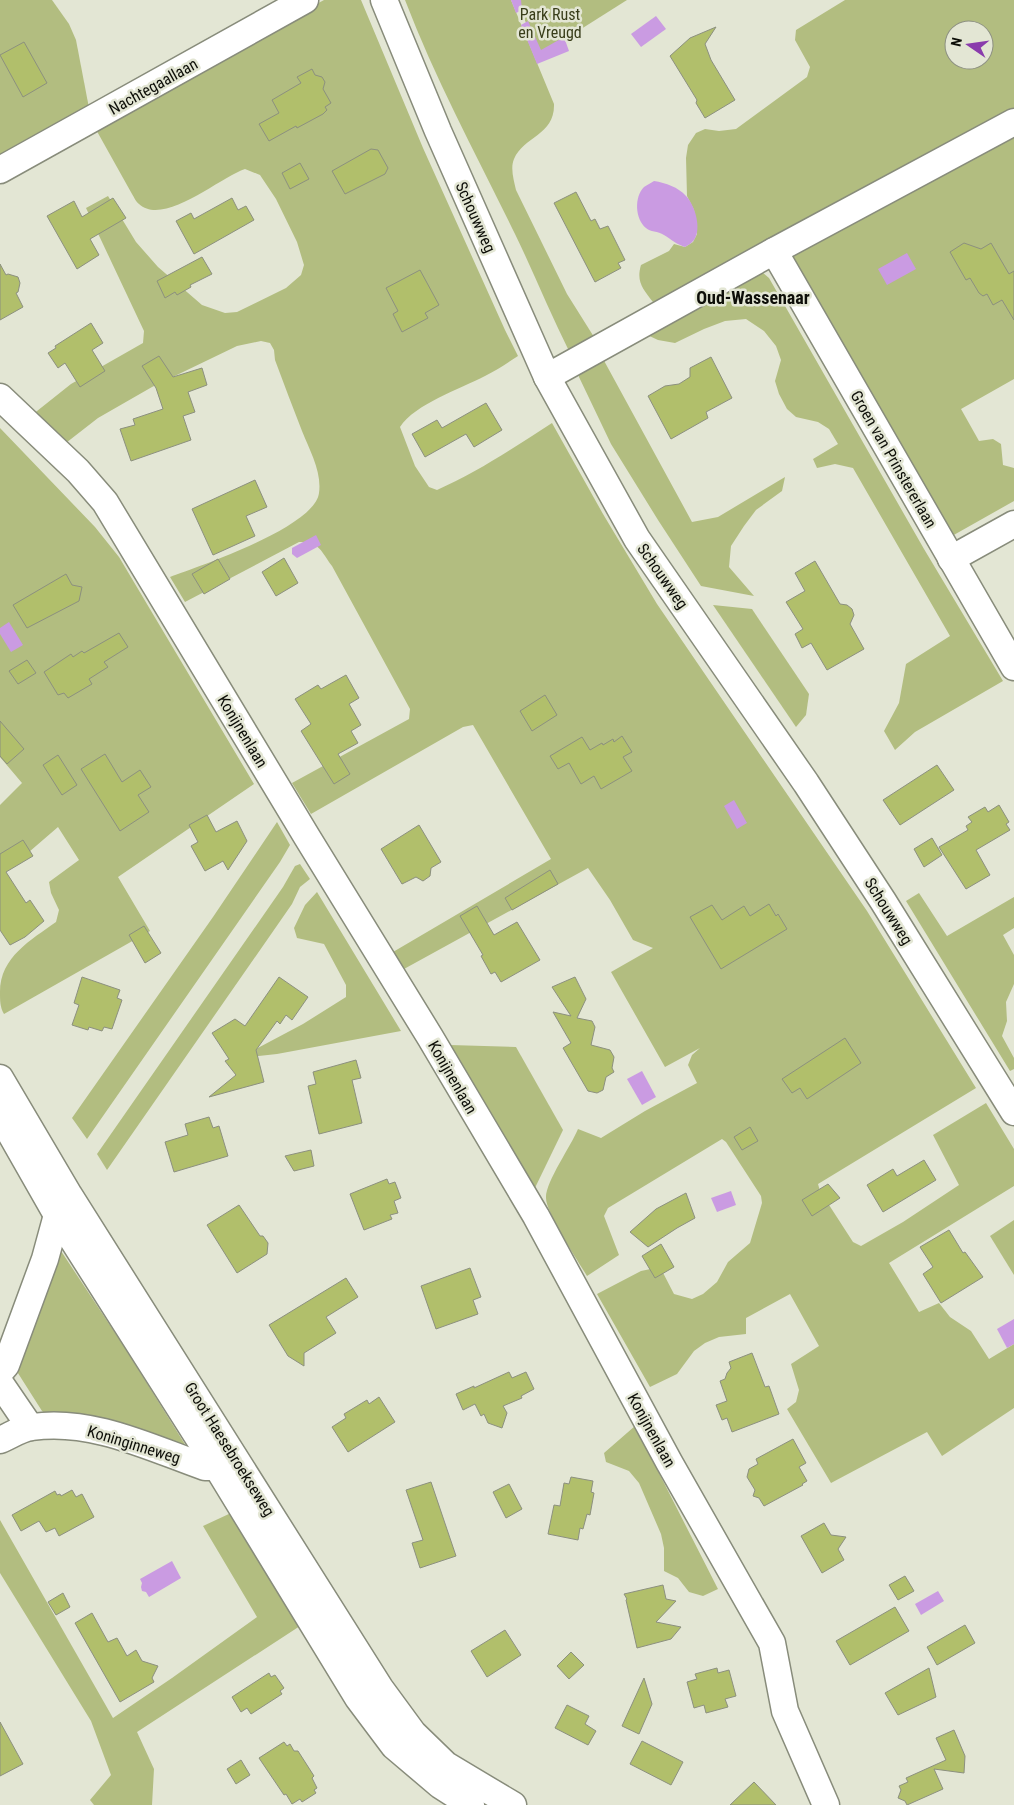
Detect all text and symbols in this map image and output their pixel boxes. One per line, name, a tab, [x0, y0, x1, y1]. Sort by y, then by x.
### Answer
park label: Park Rust en Vreugd	[518, 5, 582, 42]
north arrow	[944, 20, 994, 70]
text: N	[948, 36, 965, 48]
street label: Nachtegaallaan	[106, 54, 201, 119]
street label: Schouwweg	[452, 179, 500, 255]
district label: Oud-Wassenaar	[696, 287, 810, 308]
street label: Groen van Prinstererlaan	[846, 387, 941, 531]
street label: Schouwweg	[633, 540, 692, 613]
street label: Konijnenlaan	[213, 692, 272, 771]
street label: Schouwweg	[861, 874, 917, 948]
street label: Konijnenlaan	[424, 1037, 481, 1117]
street label: Groot Haesebroekseweg	[181, 1379, 279, 1520]
street label: Konijnenlaan	[624, 1390, 680, 1470]
street label: Koninginneweg	[85, 1421, 183, 1468]

